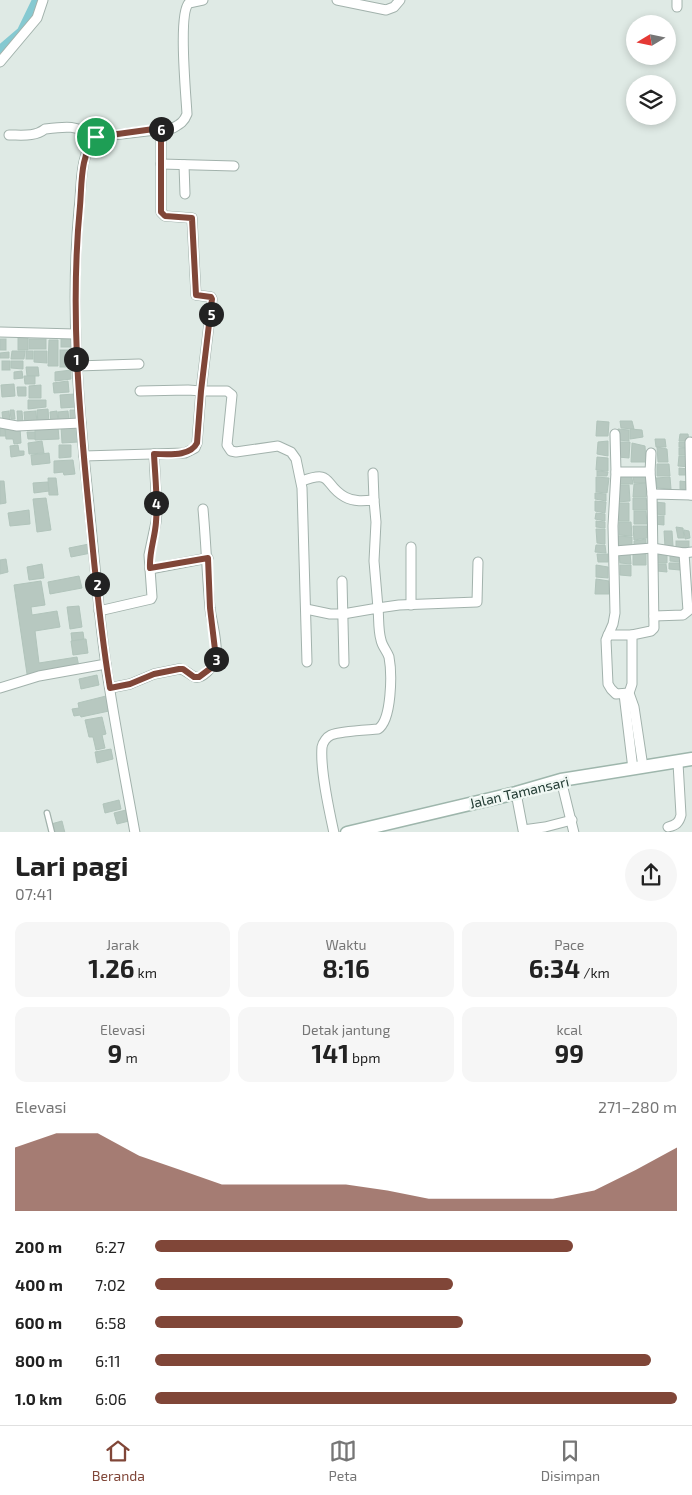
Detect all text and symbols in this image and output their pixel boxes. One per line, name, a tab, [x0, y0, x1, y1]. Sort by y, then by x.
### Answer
north arrow	[626, 15, 676, 65]
map controls	[626, 15, 676, 125]
button: layers	[626, 75, 676, 125]
pin	[75, 116, 117, 158]
pin: 6	[148, 116, 174, 142]
text: 6	[157, 121, 166, 138]
icon: arrive	[82, 123, 110, 151]
pin: 5	[198, 302, 224, 326]
text: 5	[208, 306, 215, 323]
pin: 1	[64, 346, 88, 372]
text: 1	[73, 351, 80, 368]
pin: 4	[144, 490, 168, 516]
text: 4	[152, 495, 161, 512]
pin: 2	[84, 572, 110, 596]
text: 2	[93, 576, 102, 593]
pin: 3	[204, 646, 228, 672]
text: 3	[213, 651, 220, 668]
street label: Jalan Tamansari	[468, 772, 570, 812]
text: Lari pagi	[15, 848, 128, 882]
button: share	[625, 849, 677, 901]
text: 07:41	[15, 884, 53, 903]
text: Jarak	[106, 936, 139, 953]
text: Waktu	[325, 936, 367, 953]
text: Pace	[554, 936, 584, 953]
text: 1.26	[88, 953, 135, 983]
text: 8:16	[322, 953, 370, 983]
text: 6:34	[529, 953, 580, 983]
text: km	[135, 964, 157, 981]
text: /km	[580, 964, 610, 981]
text: Elevasi	[100, 1021, 145, 1038]
text: Detak jantung	[302, 1021, 390, 1038]
text: kcal	[557, 1021, 582, 1038]
text: 9	[108, 1038, 122, 1068]
text: 141	[311, 1038, 349, 1068]
text: 99	[555, 1038, 584, 1068]
text: m	[122, 1049, 138, 1066]
text: bpm	[349, 1049, 381, 1066]
text: Elevasi	[15, 1097, 67, 1116]
text: 271–280 m	[598, 1097, 677, 1116]
text: 200 m	[15, 1237, 62, 1256]
text: 6:27	[95, 1237, 125, 1256]
text: 400 m	[15, 1275, 63, 1294]
text: 7:02	[95, 1275, 126, 1294]
text: 600 m	[15, 1313, 62, 1332]
text: 6:58	[95, 1313, 126, 1332]
text: 800 m	[15, 1351, 63, 1370]
text: 6:11	[95, 1351, 121, 1370]
text: 1.0 km	[15, 1389, 62, 1408]
text: 6:06	[95, 1389, 127, 1408]
tab: Beranda	[92, 1437, 145, 1484]
tab: Peta	[329, 1437, 357, 1484]
tab: Disimpan	[541, 1437, 600, 1484]

